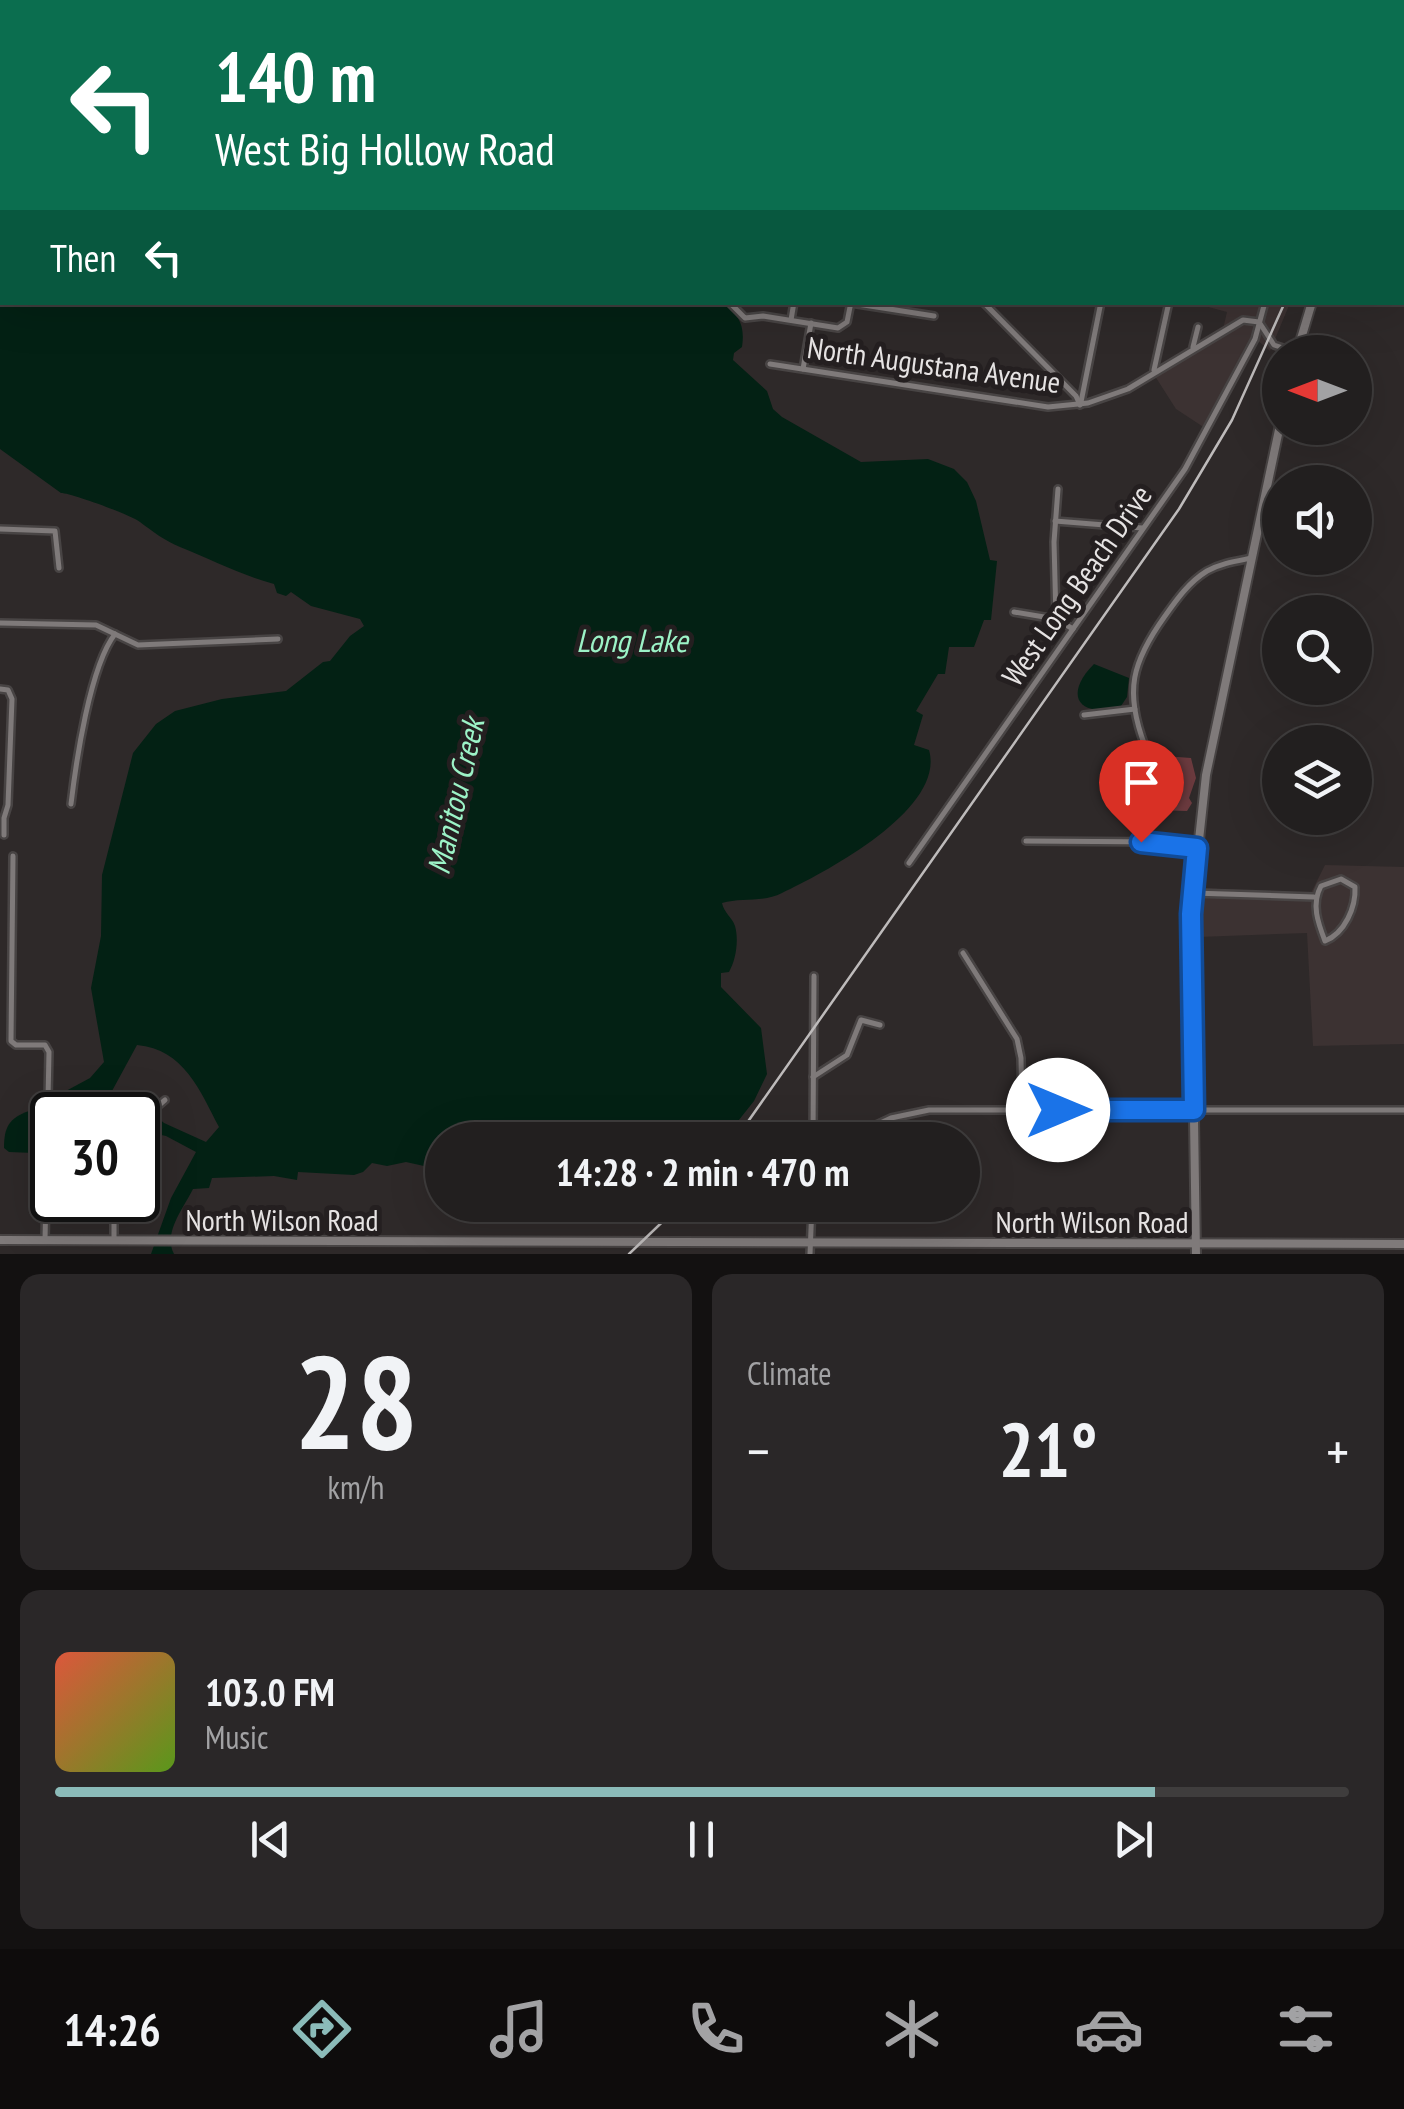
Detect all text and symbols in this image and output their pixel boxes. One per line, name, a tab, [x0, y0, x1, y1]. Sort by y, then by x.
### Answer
text: 140 m	[215, 31, 376, 121]
icon: left	[50, 40, 180, 170]
text: West Big Hollow Road	[215, 119, 555, 177]
icon: left	[136, 230, 191, 285]
text: Then	[50, 233, 116, 282]
street label: North Augustana Avenue	[805, 327, 1063, 401]
north arrow	[1262, 335, 1372, 445]
map controls	[1262, 335, 1372, 835]
button: sound	[1262, 465, 1372, 575]
street label: West Long Beach Drive	[992, 477, 1160, 693]
button: search	[1262, 595, 1372, 705]
water label: Long Lake	[576, 619, 689, 661]
water label: Manitou Creek	[417, 710, 494, 878]
button: layers	[1262, 725, 1372, 835]
pin	[1099, 740, 1184, 843]
icon: arrive	[1114, 755, 1169, 810]
position arrow	[1006, 1058, 1110, 1162]
speed limit sign: 30	[30, 1092, 160, 1222]
text: 14:28 · 2 min · 470 m	[556, 1147, 849, 1196]
street label: North Wilson Road	[186, 1200, 378, 1239]
street label: North Wilson Road	[996, 1202, 1188, 1241]
text: 28	[294, 1317, 418, 1485]
text: Climate	[747, 1352, 831, 1394]
text: 21°	[998, 1401, 1098, 1498]
text: −	[747, 1415, 770, 1486]
text: +	[1326, 1415, 1349, 1486]
text: km/h	[328, 1466, 384, 1508]
text: 103.0 FM	[205, 1667, 335, 1716]
text: Music	[205, 1716, 268, 1758]
icon: previous	[243, 1812, 298, 1867]
icon: pause	[674, 1812, 729, 1867]
icon: next	[1106, 1812, 1161, 1867]
icon: directions	[287, 1994, 357, 2064]
icon: music	[484, 1994, 554, 2064]
icon: phone	[681, 1994, 751, 2064]
icon: climate	[877, 1994, 947, 2064]
icon: car	[1074, 1994, 1144, 2064]
icon: filters	[1271, 1994, 1341, 2064]
text: 14:26	[63, 2000, 161, 2058]

